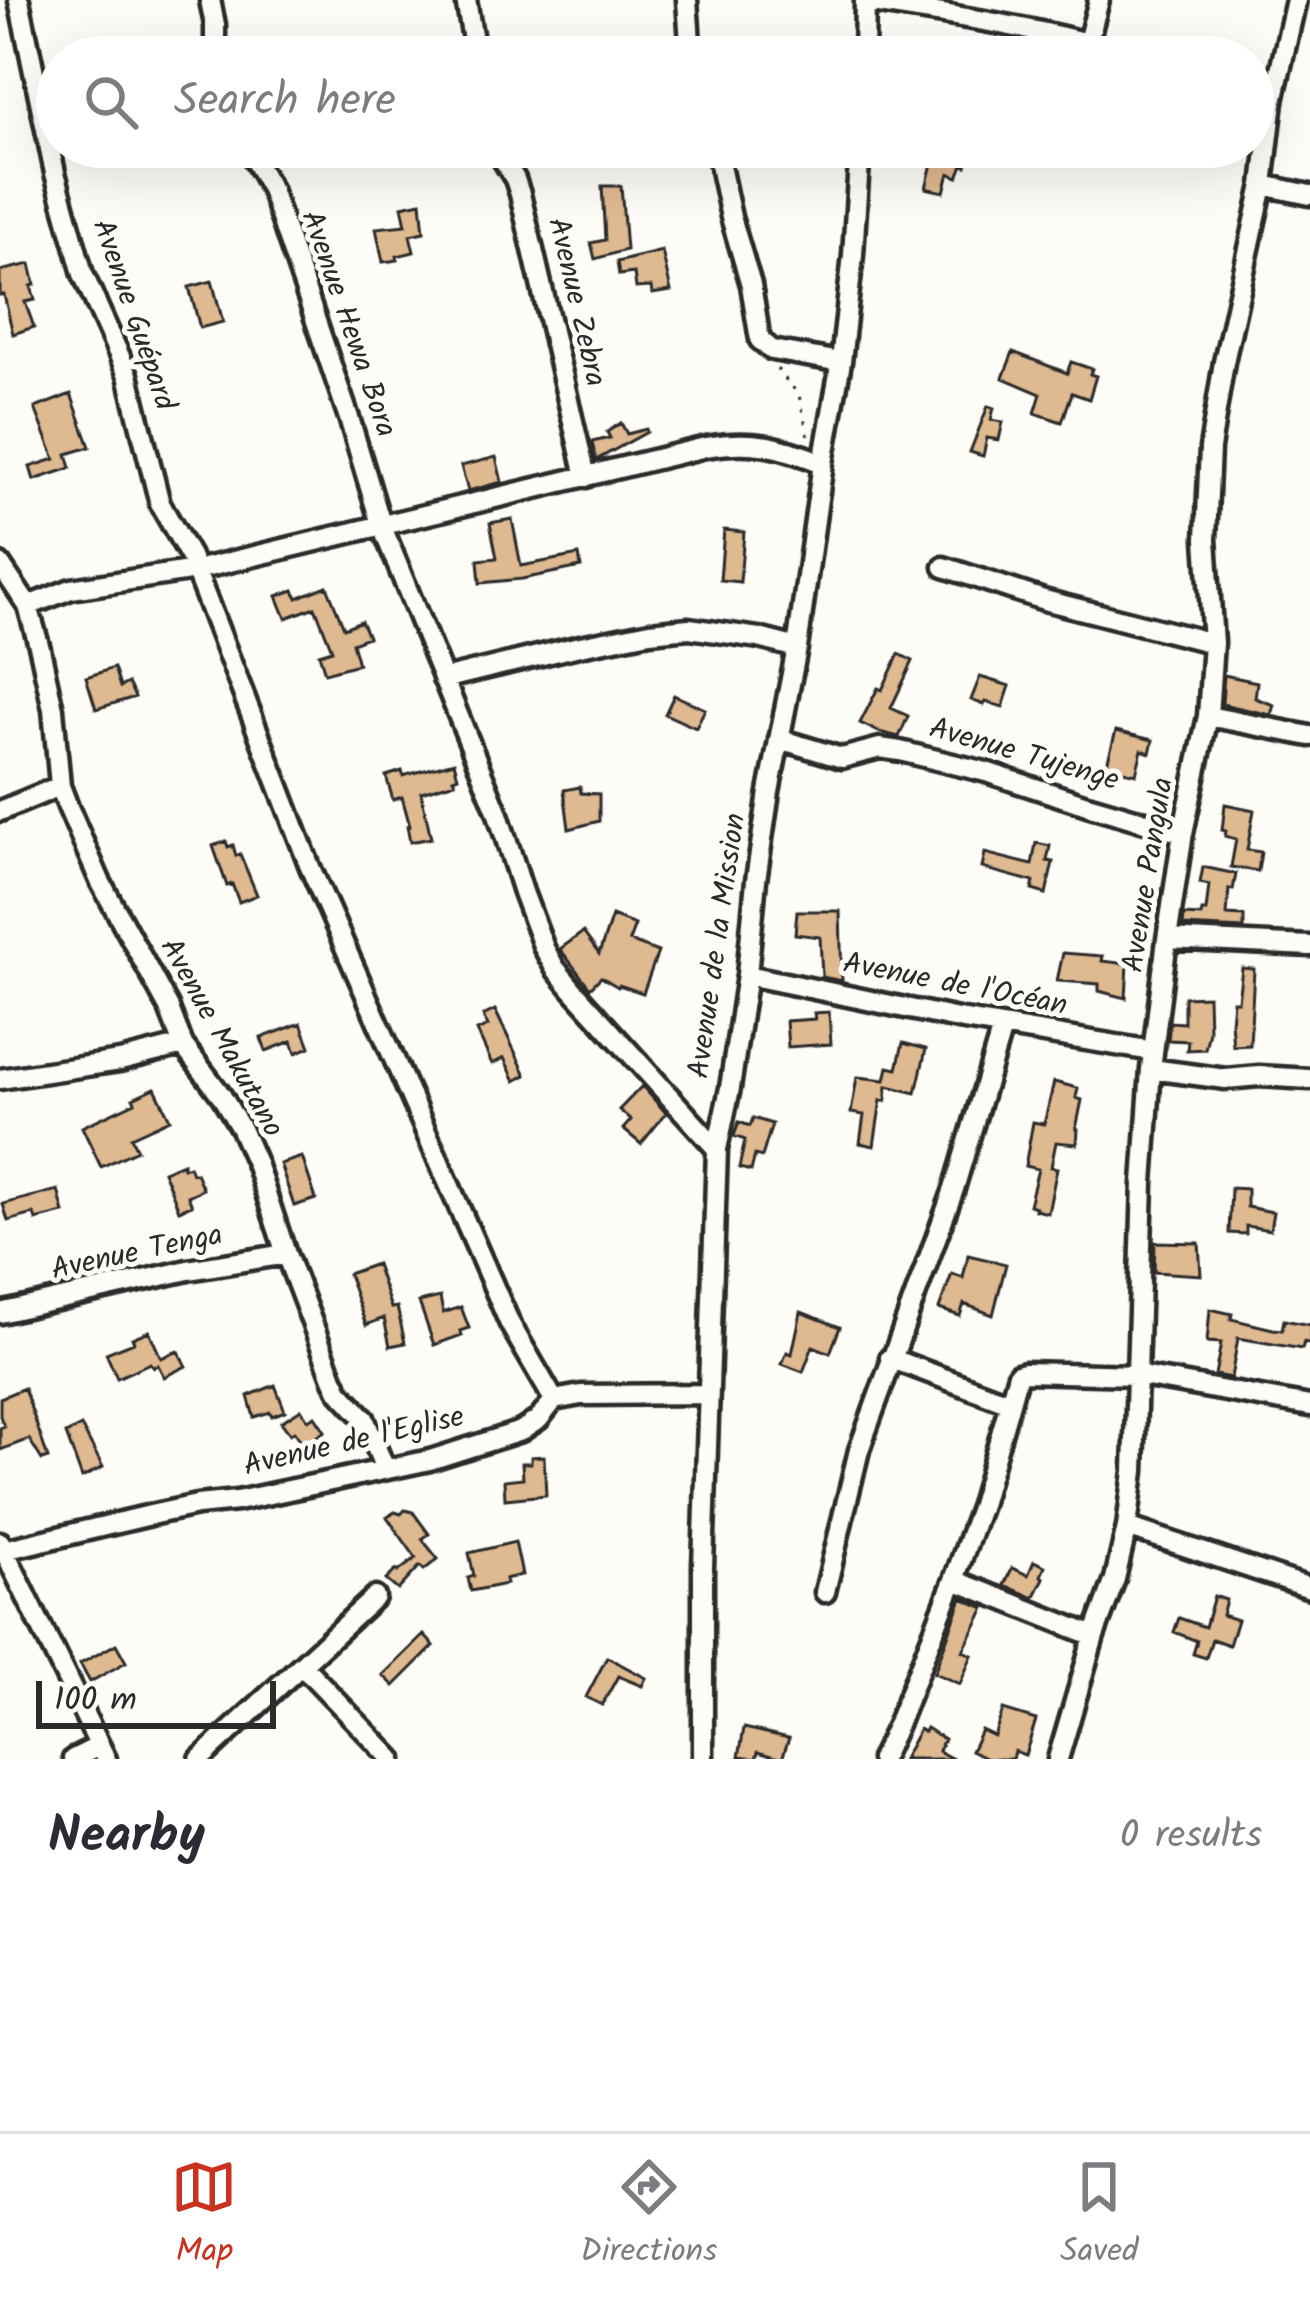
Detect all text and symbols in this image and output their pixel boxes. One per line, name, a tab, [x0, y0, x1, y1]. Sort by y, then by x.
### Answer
search box	[36, 36, 1274, 168]
text: Search here	[174, 66, 396, 138]
icon: search	[78, 69, 144, 135]
street label: Avenue Hewa Bora	[287, 204, 409, 444]
street label: Avenue Guépard	[78, 213, 189, 418]
street label: Avenue Zebra	[533, 213, 619, 391]
street label: Avenue Tujenge	[923, 705, 1125, 805]
street label: Avenue Pangula	[1110, 774, 1188, 976]
street label: Avenue de la Mission	[676, 810, 760, 1082]
street label: Avenue Makutano	[146, 929, 296, 1147]
street label: Avenue de l'Océan	[839, 940, 1071, 1030]
street label: Avenue Tenga	[47, 1211, 227, 1295]
street label: Avenue de l'Eglise	[239, 1393, 469, 1491]
scale bar	[36, 1675, 276, 1728]
text: 100 m	[54, 1675, 137, 1728]
text: Nearby	[48, 1797, 205, 1878]
text: 0 results	[1120, 1806, 1262, 1868]
tab: Map	[171, 2154, 237, 2279]
tab: Directions	[580, 2154, 717, 2279]
tab: Saved	[1060, 2154, 1139, 2279]

